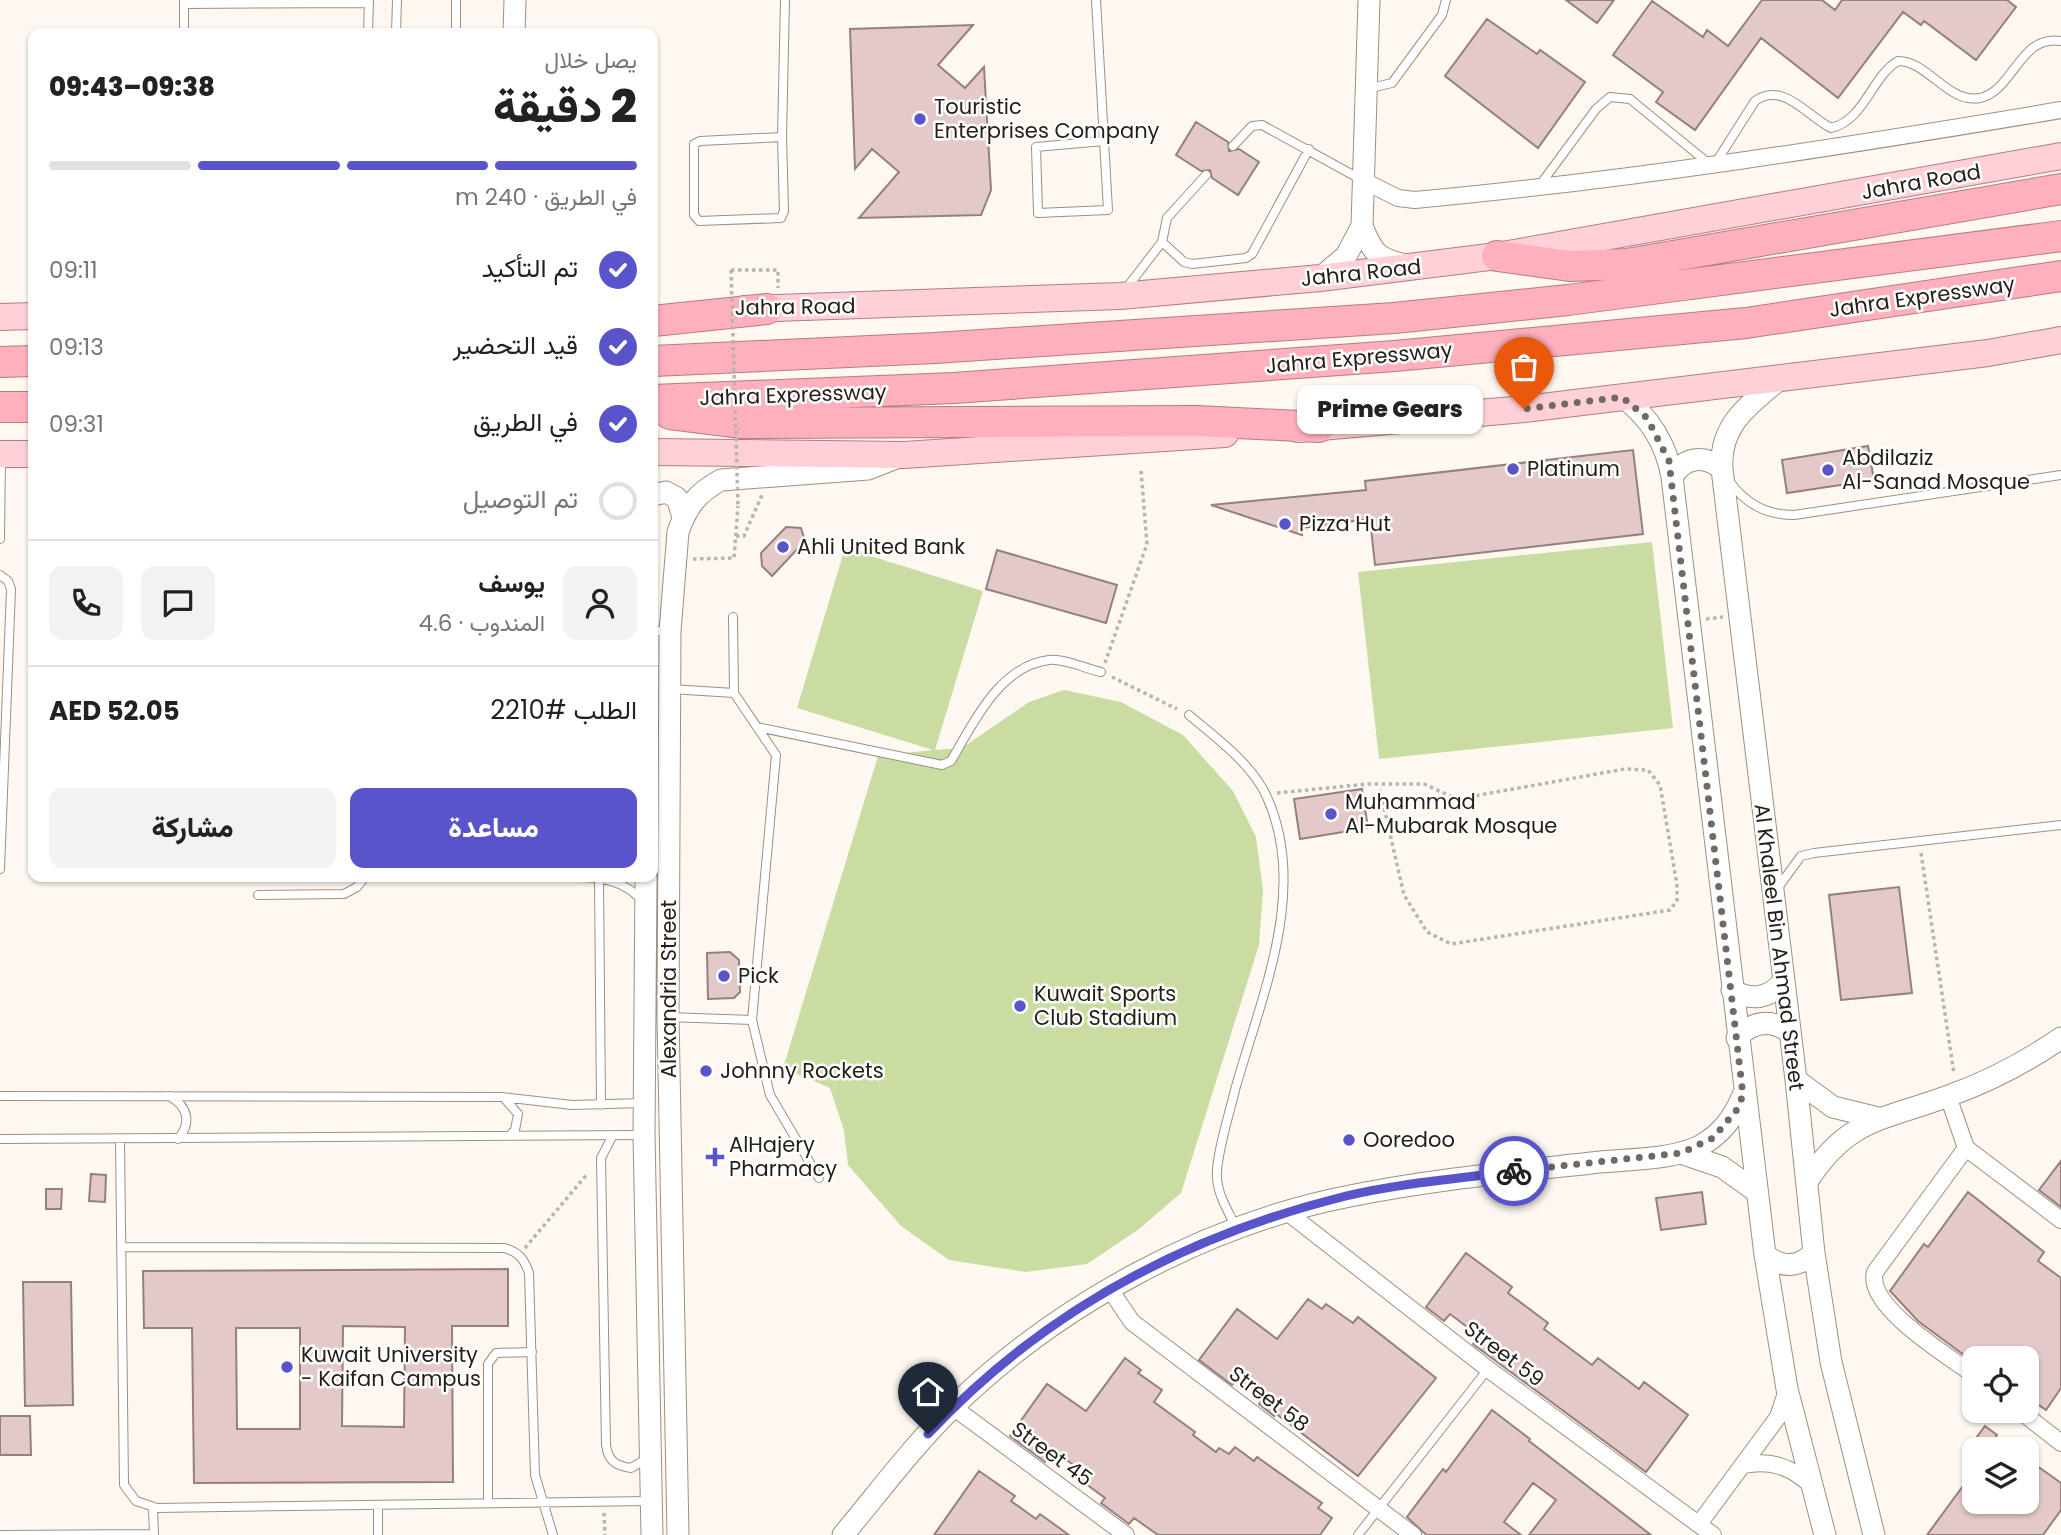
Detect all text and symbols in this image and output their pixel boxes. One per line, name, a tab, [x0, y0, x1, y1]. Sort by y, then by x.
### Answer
text: يصل خلال	[545, 44, 637, 76]
text: 09:38–09:43	[49, 69, 215, 105]
text: 2 دقيقة	[493, 74, 637, 138]
place label: Touristic Enterprises Company	[934, 92, 1160, 145]
marker: Touristic Enterprises Company	[912, 111, 928, 127]
street label: Jahra Road	[1859, 157, 1983, 206]
text: في الطريق · 240 m	[455, 181, 637, 213]
text: تم التأكيد	[482, 250, 578, 286]
icon: check	[599, 251, 637, 289]
street label: Jahra Road	[1299, 252, 1423, 293]
text: 09:11	[49, 254, 98, 286]
street label: Jahra Expressway	[1827, 269, 2017, 324]
street label: Jahra Road	[734, 291, 856, 322]
text: قيد التحضير	[453, 327, 578, 363]
icon: check	[599, 328, 637, 366]
text: 09:13	[49, 331, 104, 363]
street label: Jahra Expressway	[1264, 335, 1454, 380]
pin	[1494, 337, 1554, 409]
icon: bag	[1505, 348, 1543, 386]
street label: Jahra Expressway	[699, 377, 887, 412]
callout: Prime Gears	[1296, 384, 1482, 434]
text: Prime Gears	[1317, 393, 1463, 425]
text: في الطريق	[473, 404, 578, 440]
icon: check	[599, 405, 637, 443]
text: 09:31	[49, 408, 104, 440]
place label: Abdilaziz Al-Sanad Mosque	[1842, 443, 2030, 496]
place label: Platinum	[1527, 454, 1620, 483]
marker: Platinum	[1505, 461, 1521, 477]
marker: Abdilaziz Al-Sanad Mosque	[1820, 462, 1836, 478]
text: تم التوصيل	[463, 481, 578, 517]
place label: Pizza Hut	[1299, 509, 1391, 538]
marker: Pizza Hut	[1277, 516, 1293, 532]
place label: Ahli United Bank	[797, 532, 965, 561]
marker: Ahli United Bank	[775, 539, 791, 555]
text: يوسف	[478, 565, 545, 601]
button: phone	[49, 566, 123, 640]
button: chat	[141, 566, 215, 640]
button: person	[563, 566, 637, 640]
text: المندوب · 4.6	[418, 607, 545, 639]
text: الطلب #2210	[490, 692, 637, 728]
text: AED 52.05	[49, 693, 180, 729]
place label: Muhammad Al-Mubarak Mosque	[1345, 787, 1557, 840]
button: مشاركة	[49, 788, 336, 868]
button: مساعدة	[350, 788, 637, 868]
street label: Al Khaleel Bin Ahmad Street	[1747, 802, 1811, 1092]
marker: Muhammad Al-Mubarak Mosque	[1323, 806, 1339, 822]
street label: Alexandria Street	[654, 900, 683, 1078]
place label: Pick	[738, 961, 779, 990]
marker: Pick	[716, 968, 732, 984]
place label: Kuwait Sports Club Stadium	[1034, 979, 1177, 1032]
marker: Kuwait Sports Club Stadium	[1012, 998, 1028, 1014]
place label: Johnny Rockets	[720, 1056, 884, 1085]
marker: Johnny Rockets	[698, 1063, 714, 1079]
place label: Ooredoo	[1363, 1125, 1455, 1154]
place label: AlHajery Pharmacy	[729, 1130, 837, 1183]
marker: Ooredoo	[1341, 1132, 1357, 1148]
courier	[1479, 1136, 1549, 1206]
marker: AlHajery Pharmacy	[707, 1149, 723, 1165]
icon: bike	[1495, 1152, 1533, 1190]
street label: Street 59	[1458, 1314, 1550, 1393]
place label: Kuwait University - Kaifan Campus	[301, 1340, 481, 1393]
map controls	[1962, 1346, 2039, 1514]
button: locate	[1962, 1346, 2039, 1423]
marker: Kuwait University - Kaifan Campus	[279, 1359, 295, 1375]
street label: Street 58	[1223, 1359, 1315, 1438]
pin	[898, 1362, 958, 1434]
icon: home	[909, 1373, 947, 1411]
street label: Street 45	[1006, 1414, 1099, 1493]
button: layers	[1962, 1437, 2039, 1514]

